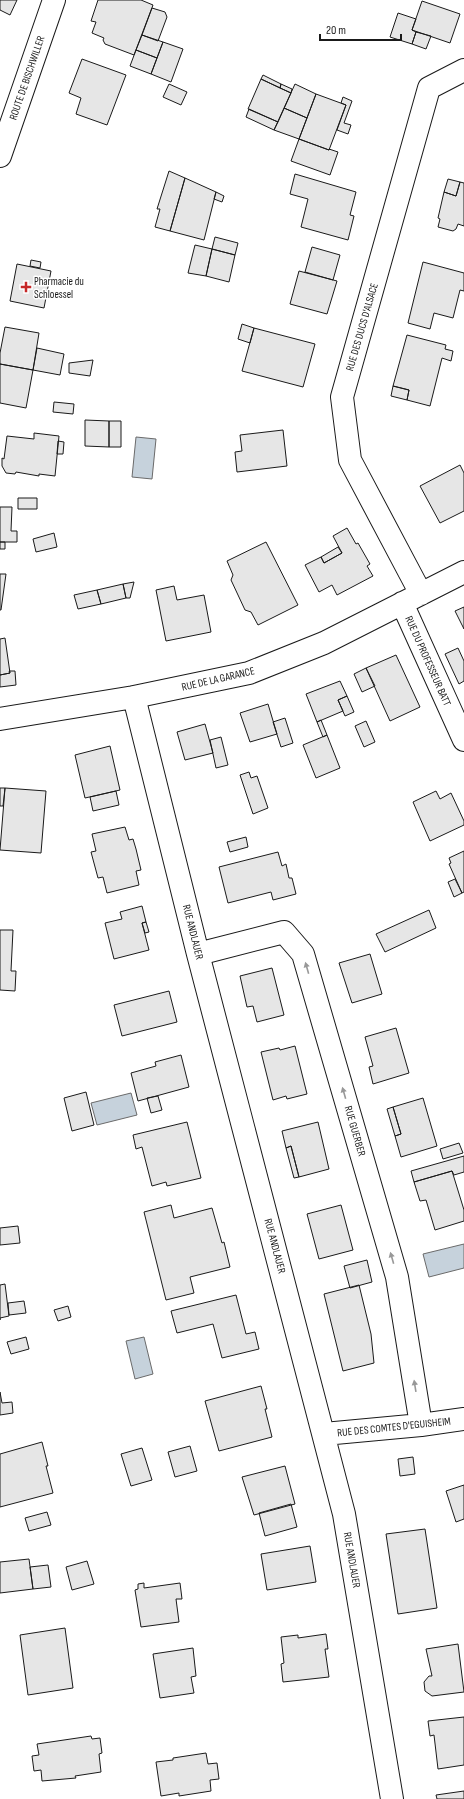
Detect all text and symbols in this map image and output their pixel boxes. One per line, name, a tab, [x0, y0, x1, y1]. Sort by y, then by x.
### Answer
scale bar	[320, 16, 401, 42]
text: 20 m	[326, 23, 346, 38]
street label: ROUTE DE BISCHWILLER	[6, 34, 48, 122]
place label: Pharmacie du Schloessel	[34, 275, 84, 301]
marker: Pharmacie du Schloessel	[21, 282, 31, 292]
street label: RUE DES DUCS D'ALSACE	[343, 282, 381, 372]
street label: RUE DU PROFESSEUR BATT	[402, 614, 454, 709]
street label: RUE DE LA GARANCE	[180, 664, 256, 694]
street label: RUE ANDLAUER	[180, 903, 206, 961]
one-way arrow	[304, 962, 310, 975]
one-way arrow	[341, 1087, 347, 1099]
street label: RUE GUERBER	[342, 1104, 368, 1158]
street label: RUE ANDLAUER	[261, 1217, 289, 1275]
one-way arrow	[389, 1252, 395, 1264]
one-way arrow	[412, 1380, 418, 1392]
street label: RUE DES COMTES D'EGUISHEIM	[337, 1415, 451, 1439]
street label: RUE ANDLAUER	[341, 1531, 363, 1589]

